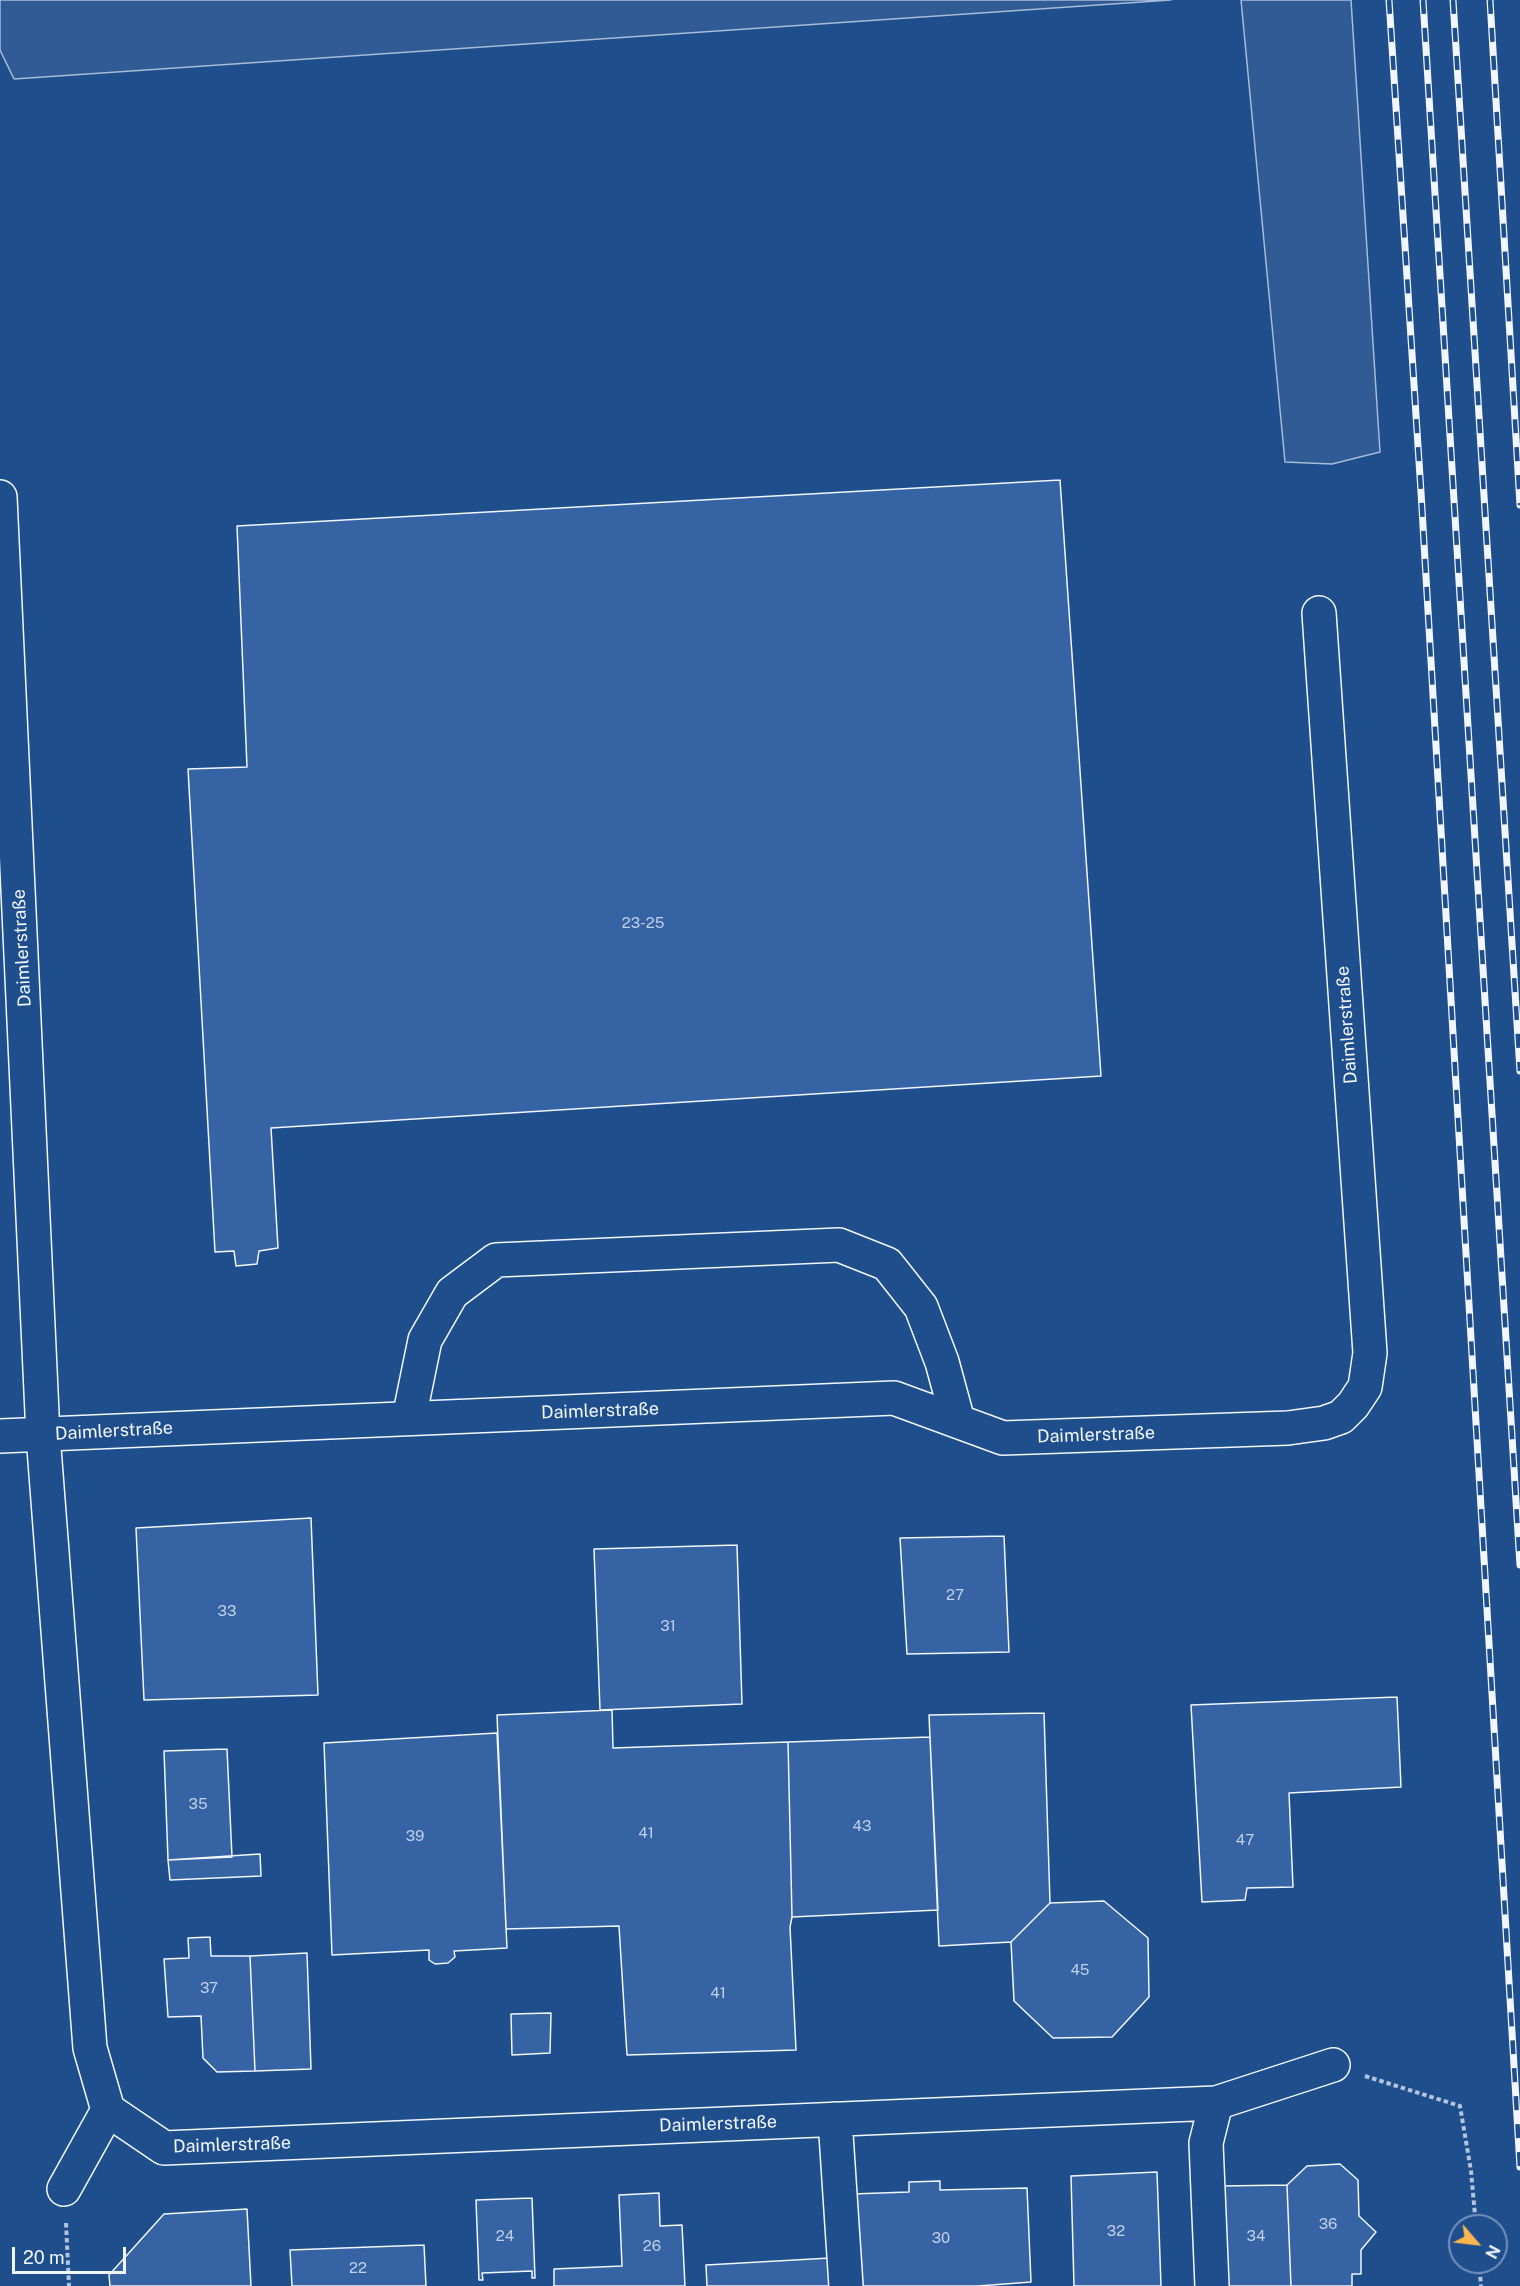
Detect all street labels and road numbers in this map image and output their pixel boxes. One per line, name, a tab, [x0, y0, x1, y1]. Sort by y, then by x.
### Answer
street label: Daimlerstraße	[8, 888, 36, 1008]
street label: Daimlerstraße	[1332, 965, 1362, 1085]
street label: Daimlerstraße	[541, 1398, 659, 1424]
street label: Daimlerstraße	[54, 1417, 174, 1445]
street label: Daimlerstraße	[1037, 1422, 1155, 1448]
street label: Daimlerstraße	[659, 2111, 777, 2137]
street label: Daimlerstraße	[173, 2132, 291, 2158]

